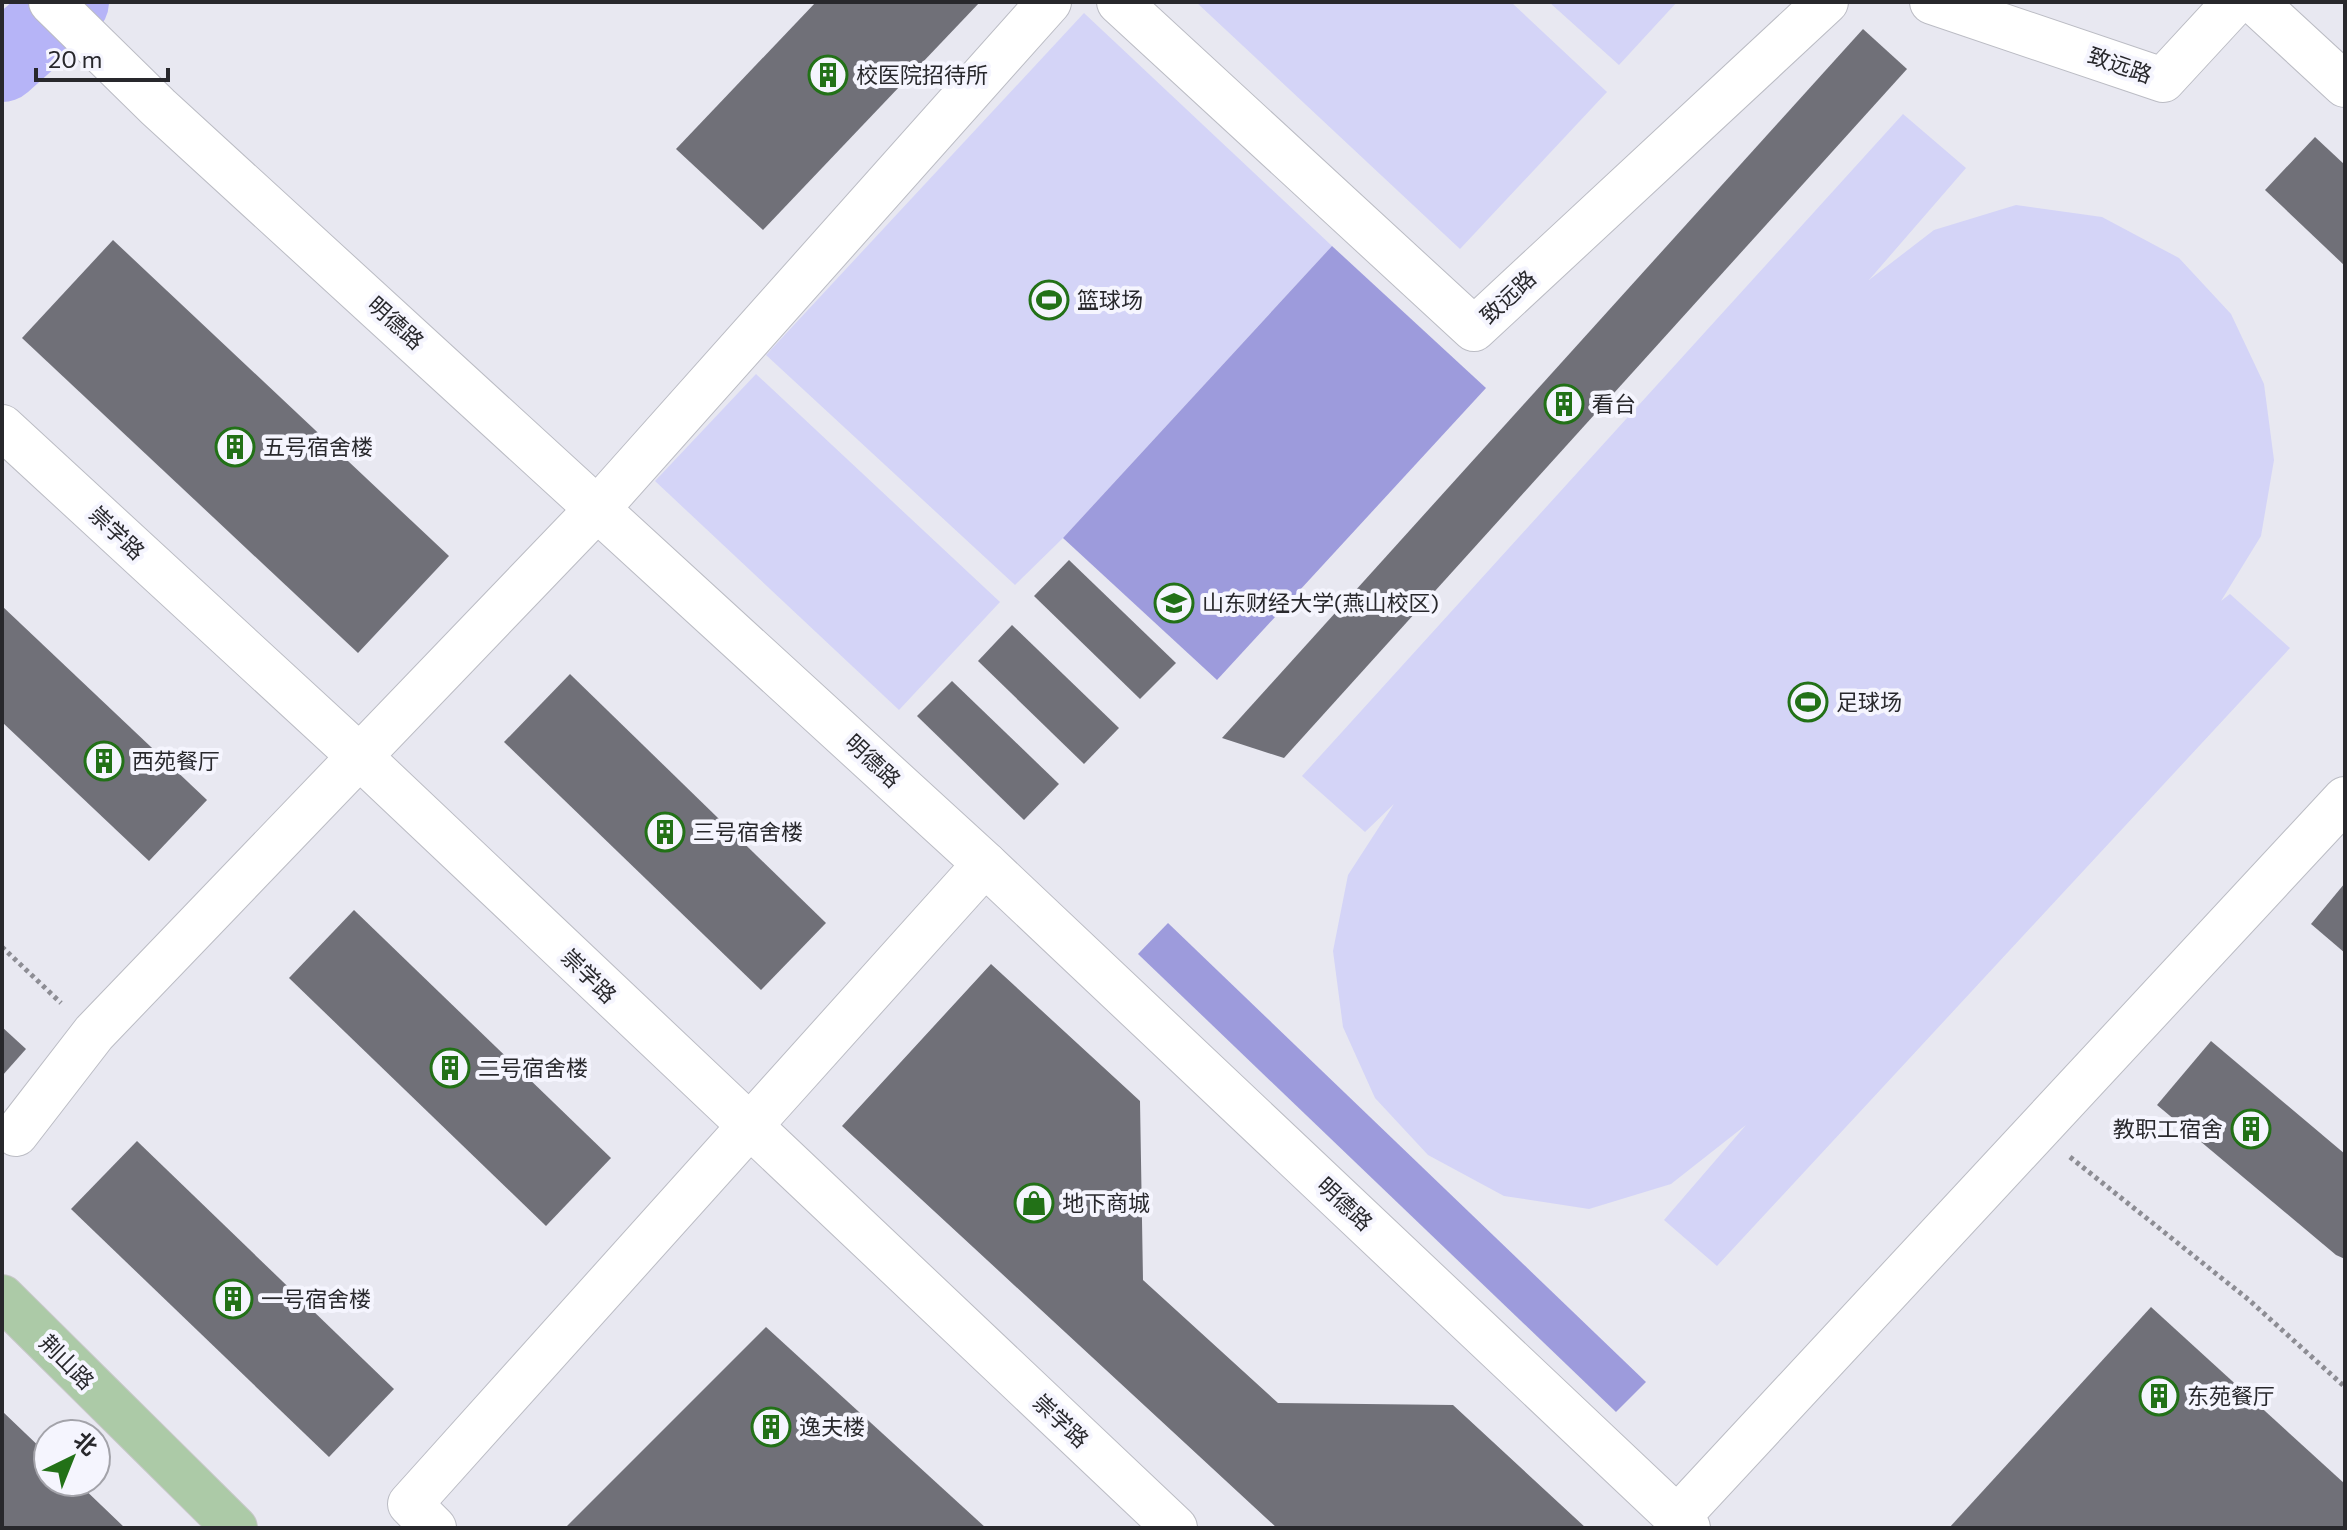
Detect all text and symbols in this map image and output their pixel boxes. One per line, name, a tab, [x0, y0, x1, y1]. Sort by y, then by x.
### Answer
scale bar	[36, 32, 168, 82]
street label: 致远路	[2085, 41, 2156, 88]
text: 20 m	[48, 44, 102, 73]
building icon: 校医院招待所	[807, 54, 849, 96]
place label: 校医院招待所	[856, 61, 988, 88]
street label: 致远路	[1474, 264, 1541, 329]
sports icon: 篮球场	[1028, 279, 1070, 321]
place label: 篮球场	[1077, 286, 1143, 313]
street label: 明德路	[363, 291, 430, 355]
building icon: 看台	[1543, 383, 1585, 425]
place label: 看台	[1592, 390, 1636, 417]
building icon: 五号宿舍楼	[214, 426, 256, 468]
place label: 五号宿舍楼	[263, 433, 373, 460]
street label: 崇学路	[84, 500, 151, 565]
school or university icon: 山东财经大学(燕山校区)	[1153, 582, 1195, 624]
place label: 山东财经大学(燕山校区)	[1202, 589, 1439, 616]
sports icon: 足球场	[1787, 681, 1829, 723]
place label: 足球场	[1836, 688, 1902, 715]
street label: 明德路	[840, 728, 907, 793]
building icon: 西苑餐厅	[83, 740, 125, 782]
place label: 西苑餐厅	[132, 747, 220, 774]
building icon: 三号宿舍楼	[644, 811, 686, 853]
place label: 三号宿舍楼	[693, 818, 803, 845]
street label: 崇学路	[556, 943, 622, 1008]
building icon: 二号宿舍楼	[429, 1047, 471, 1089]
place label: 二号宿舍楼	[478, 1054, 588, 1081]
building icon: 教职工宿舍	[2230, 1108, 2272, 1150]
place label: 教职工宿舍	[2113, 1115, 2223, 1142]
street label: 明德路	[1312, 1171, 1379, 1236]
shop icon: 地下商城	[1013, 1182, 1055, 1224]
place label: 地下商城	[1062, 1189, 1150, 1216]
building icon: 一号宿舍楼	[212, 1278, 254, 1320]
place label: 一号宿舍楼	[261, 1285, 371, 1312]
street label: 荆山路	[34, 1329, 100, 1395]
building icon: 东苑餐厅	[2138, 1375, 2180, 1417]
place label: 东苑餐厅	[2187, 1382, 2275, 1409]
street label: 崇学路	[1028, 1388, 1095, 1453]
building icon: 逸夫楼	[750, 1406, 792, 1448]
place label: 逸夫楼	[799, 1413, 865, 1440]
north arrow	[32, 1418, 112, 1498]
text: 北	[69, 1426, 103, 1460]

